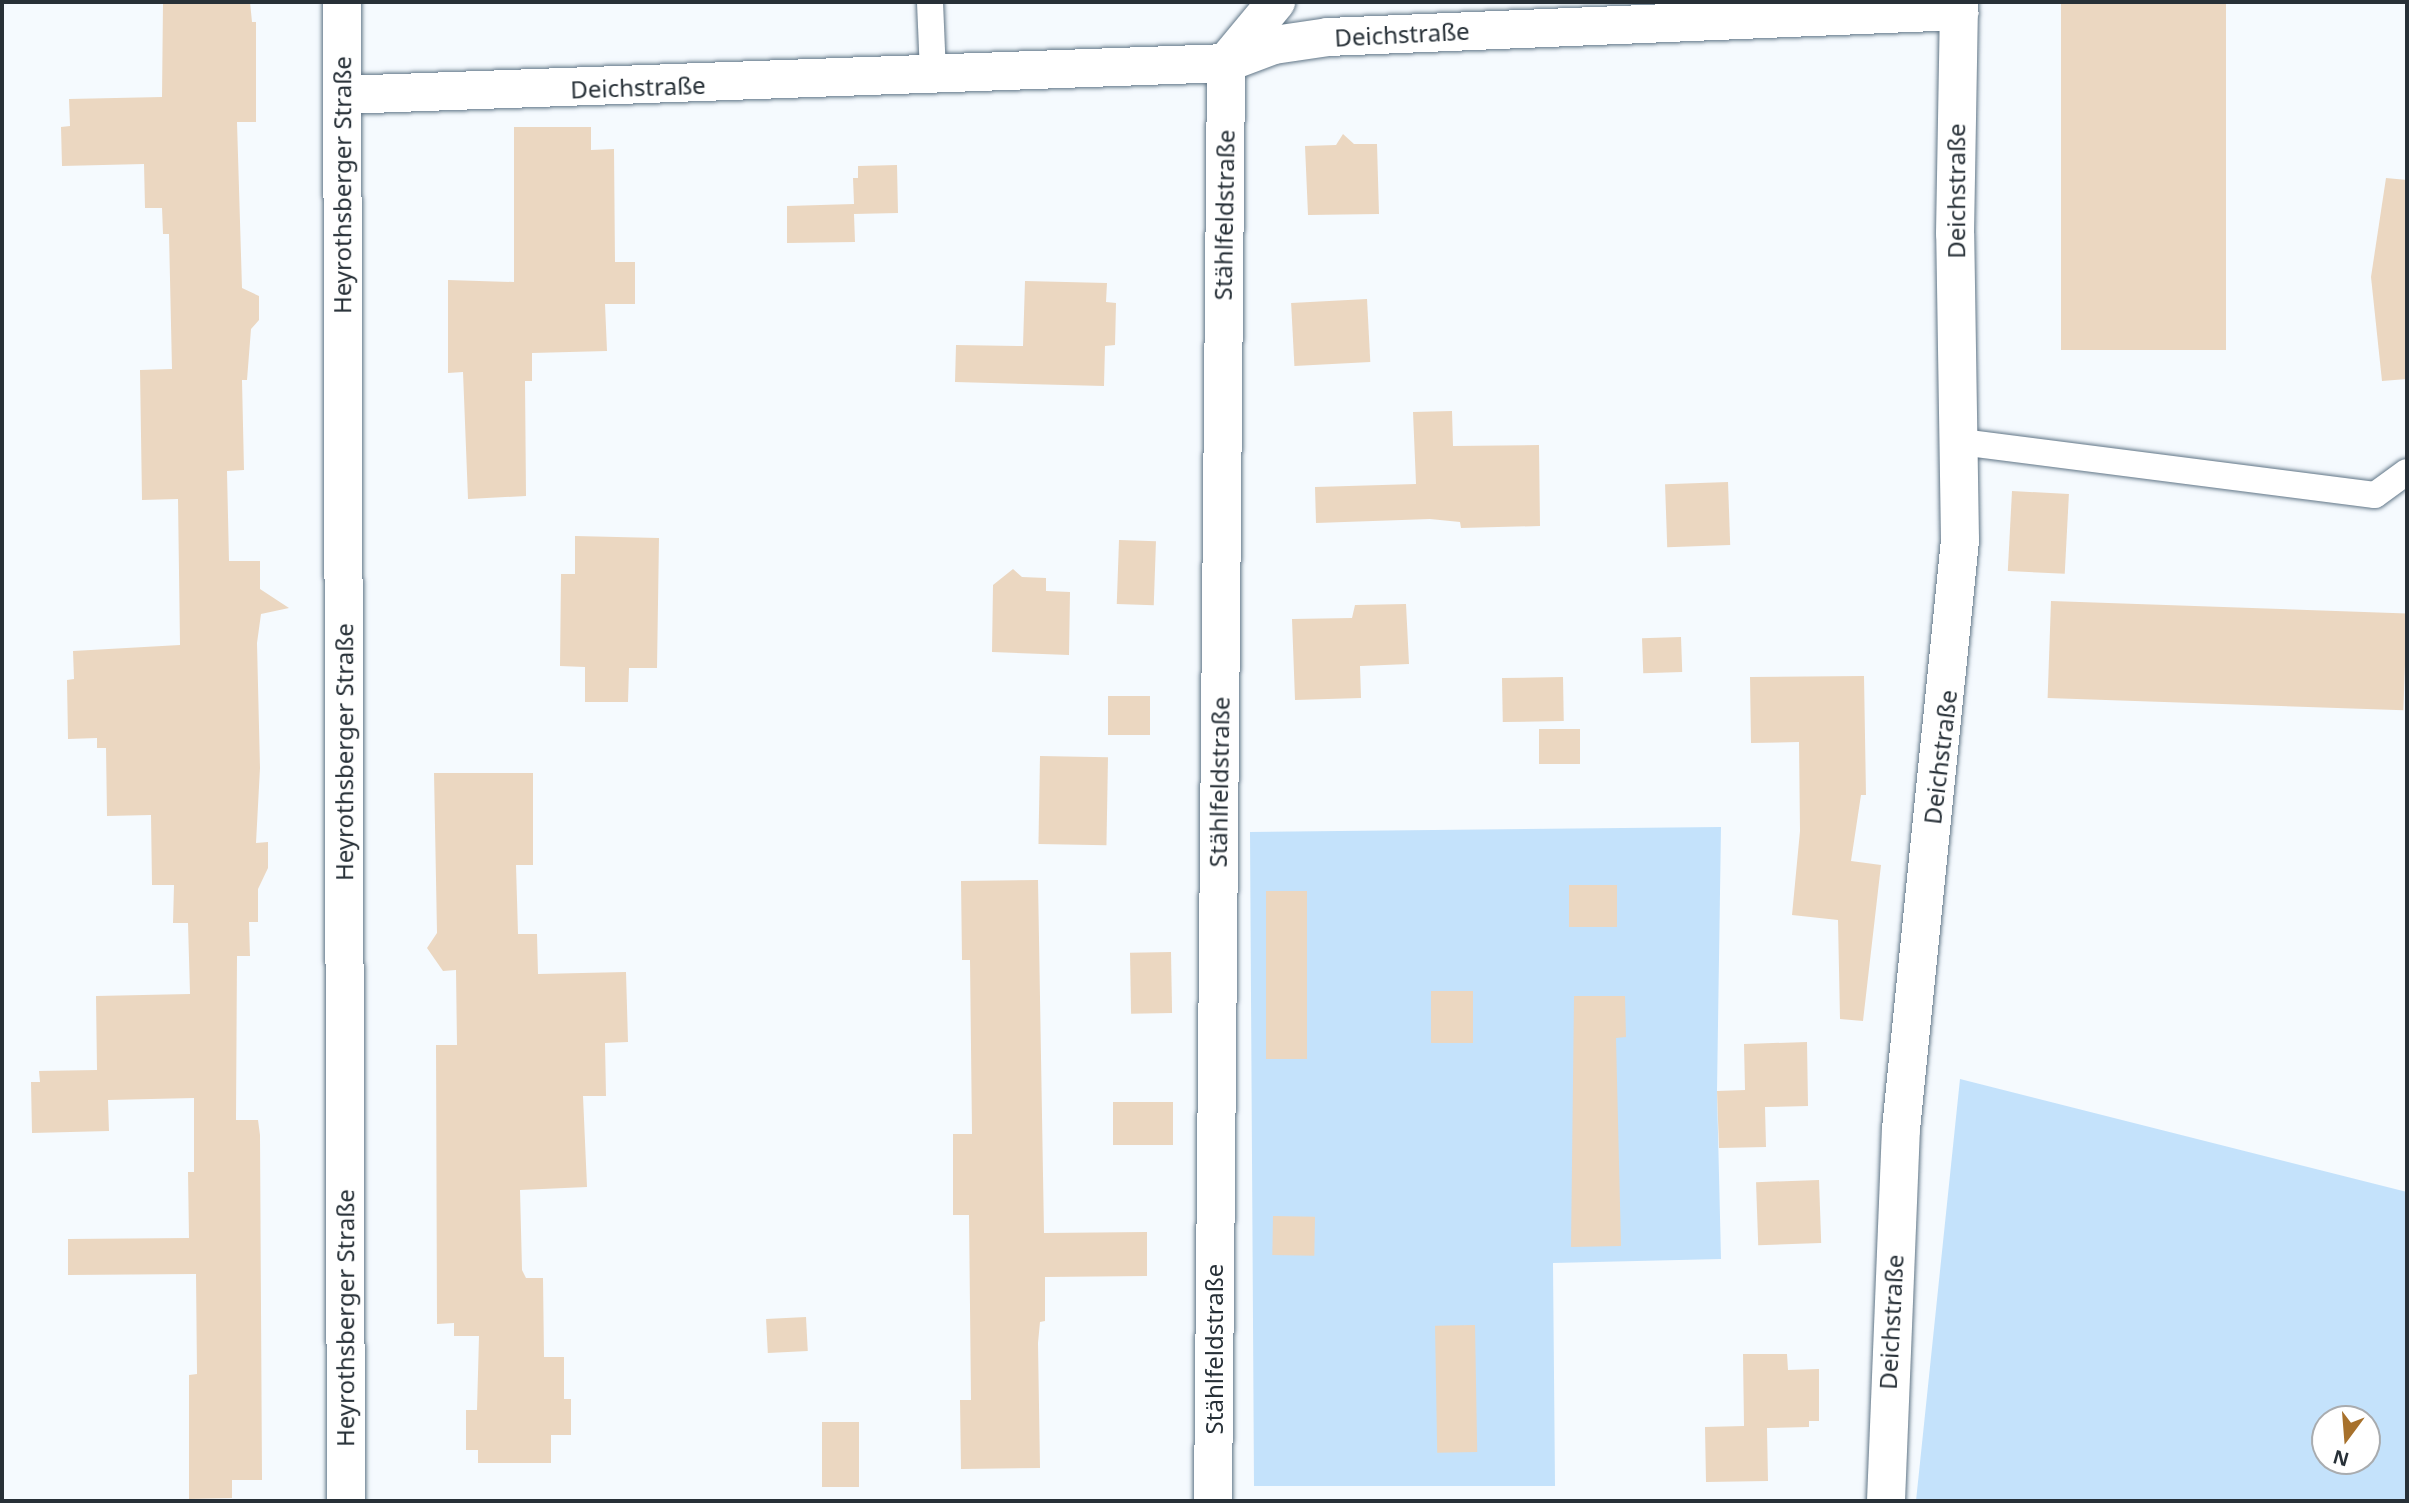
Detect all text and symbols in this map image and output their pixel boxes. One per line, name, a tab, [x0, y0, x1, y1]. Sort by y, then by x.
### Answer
street label: Deichstraße	[1334, 16, 1470, 52]
street label: Heyrothsberger Straße	[328, 56, 356, 314]
street label: Deichstraße	[570, 70, 706, 104]
street label: Deichstraße	[1942, 123, 1970, 259]
street label: Stählfeldstraße	[1208, 129, 1240, 301]
street label: Heyrothsberger Straße	[330, 623, 358, 881]
street label: Deichstraße	[1917, 688, 1963, 826]
street label: Stählfeldstraße	[1203, 696, 1235, 868]
street label: Heyrothsberger Straße	[331, 1189, 359, 1447]
street label: Deichstraße	[1873, 1254, 1909, 1390]
street label: Stählfeldstraße	[1200, 1264, 1228, 1434]
north arrow	[2311, 1405, 2381, 1475]
text: N	[2330, 1444, 2352, 1473]

